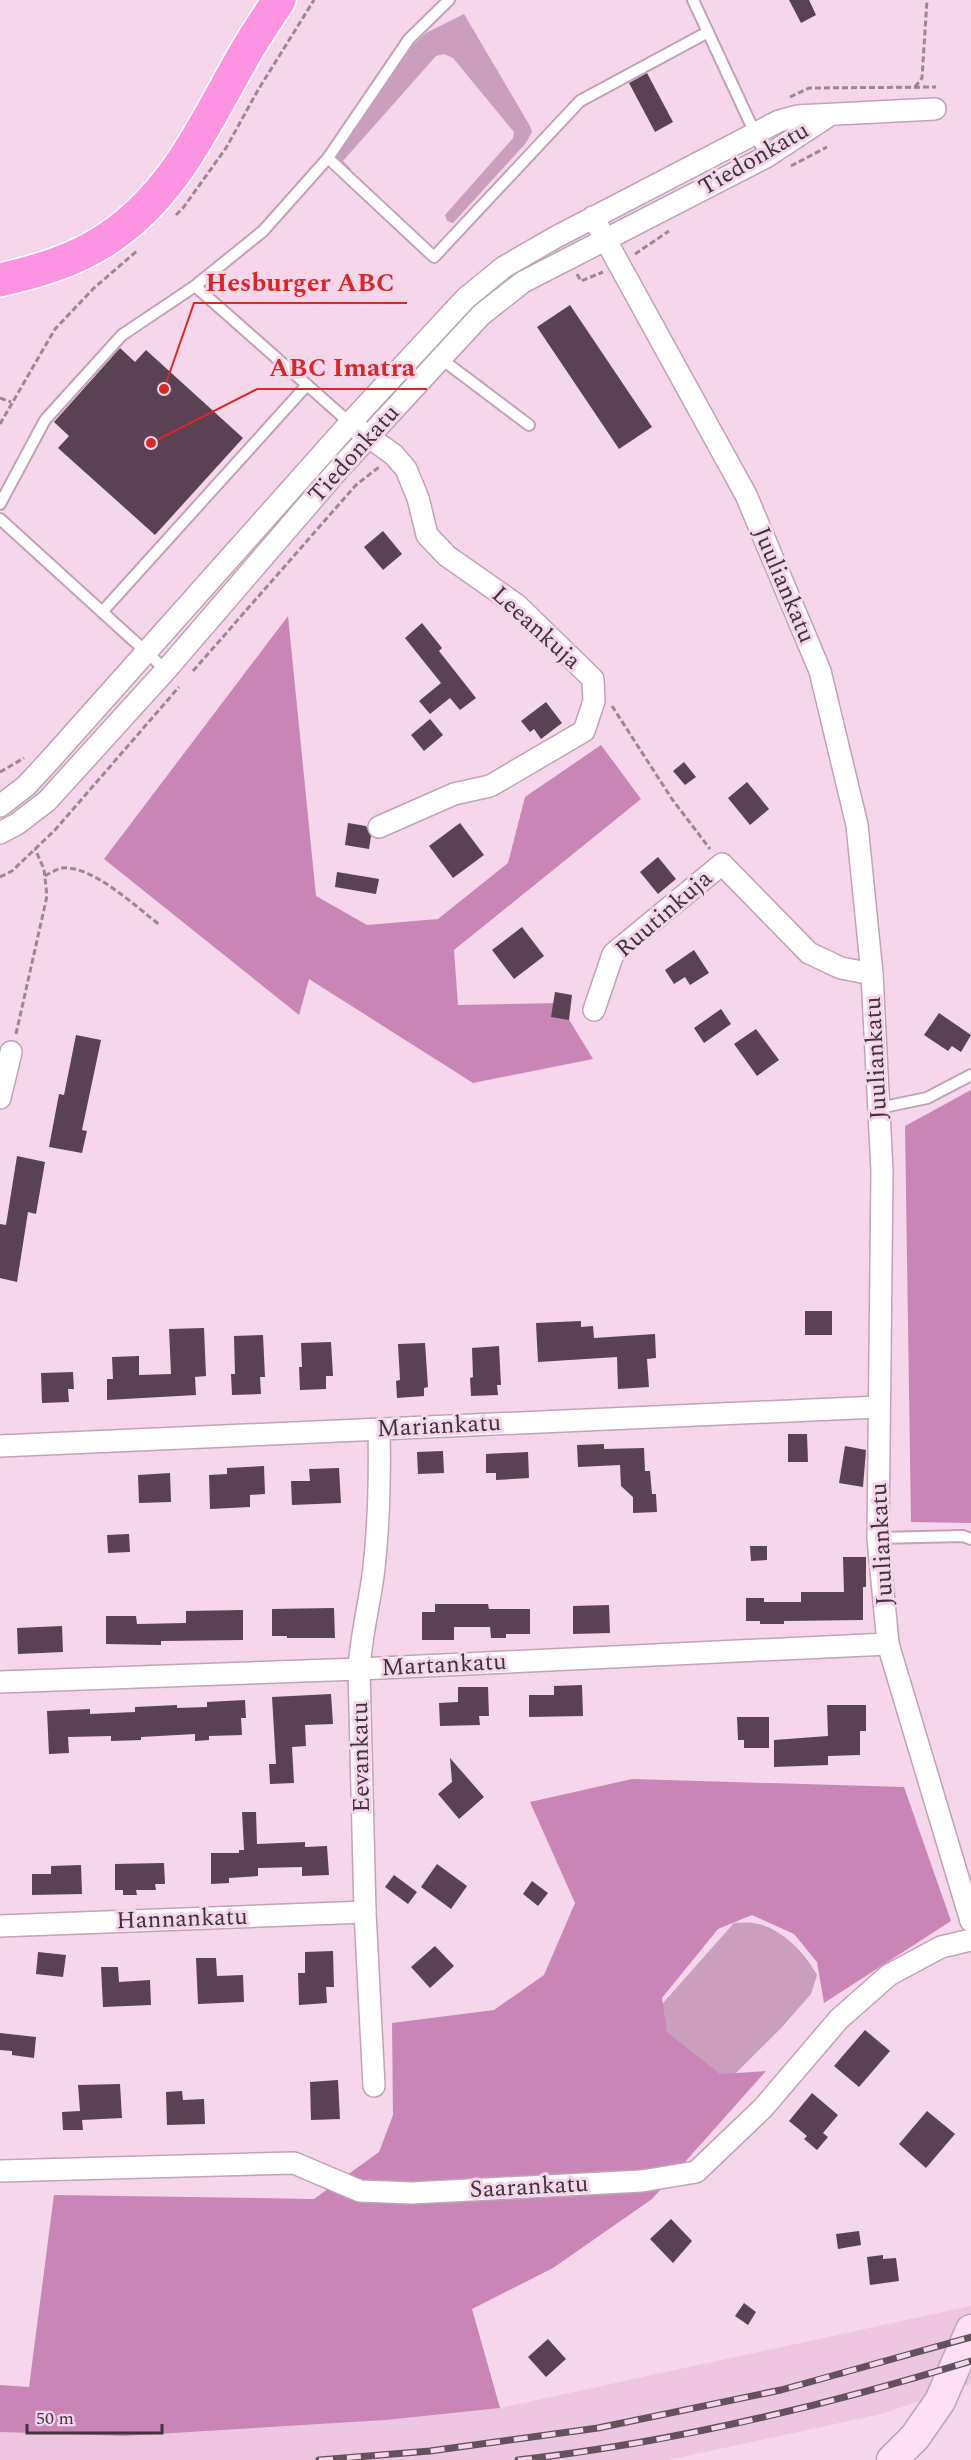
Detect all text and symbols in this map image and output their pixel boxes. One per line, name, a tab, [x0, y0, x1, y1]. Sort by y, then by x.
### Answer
street label: Tiedonkatu	[692, 113, 816, 205]
callout: Hesburger ABC	[194, 259, 407, 303]
text: Hesburger ABC	[205, 263, 395, 303]
callout: ABC Imatra	[257, 345, 427, 389]
text: ABC Imatra	[269, 348, 416, 388]
street label: Tiedonkatu	[300, 396, 408, 512]
street label: Juuliankatu	[743, 521, 825, 649]
street label: Leeankuja	[483, 578, 589, 678]
street label: Ruutinkuja	[607, 861, 721, 967]
street label: Juuliankatu	[855, 996, 897, 1120]
street label: Mariankatu	[376, 1405, 502, 1447]
street label: Juuliankatu	[861, 1482, 903, 1606]
street label: Martankatu	[381, 1644, 507, 1686]
street label: Eevankatu	[342, 1701, 380, 1813]
street label: Hannankatu	[116, 1899, 248, 1939]
street label: Saarankatu	[469, 2166, 589, 2208]
scale bar	[27, 2397, 162, 2435]
text: 50 m	[36, 2405, 74, 2432]

